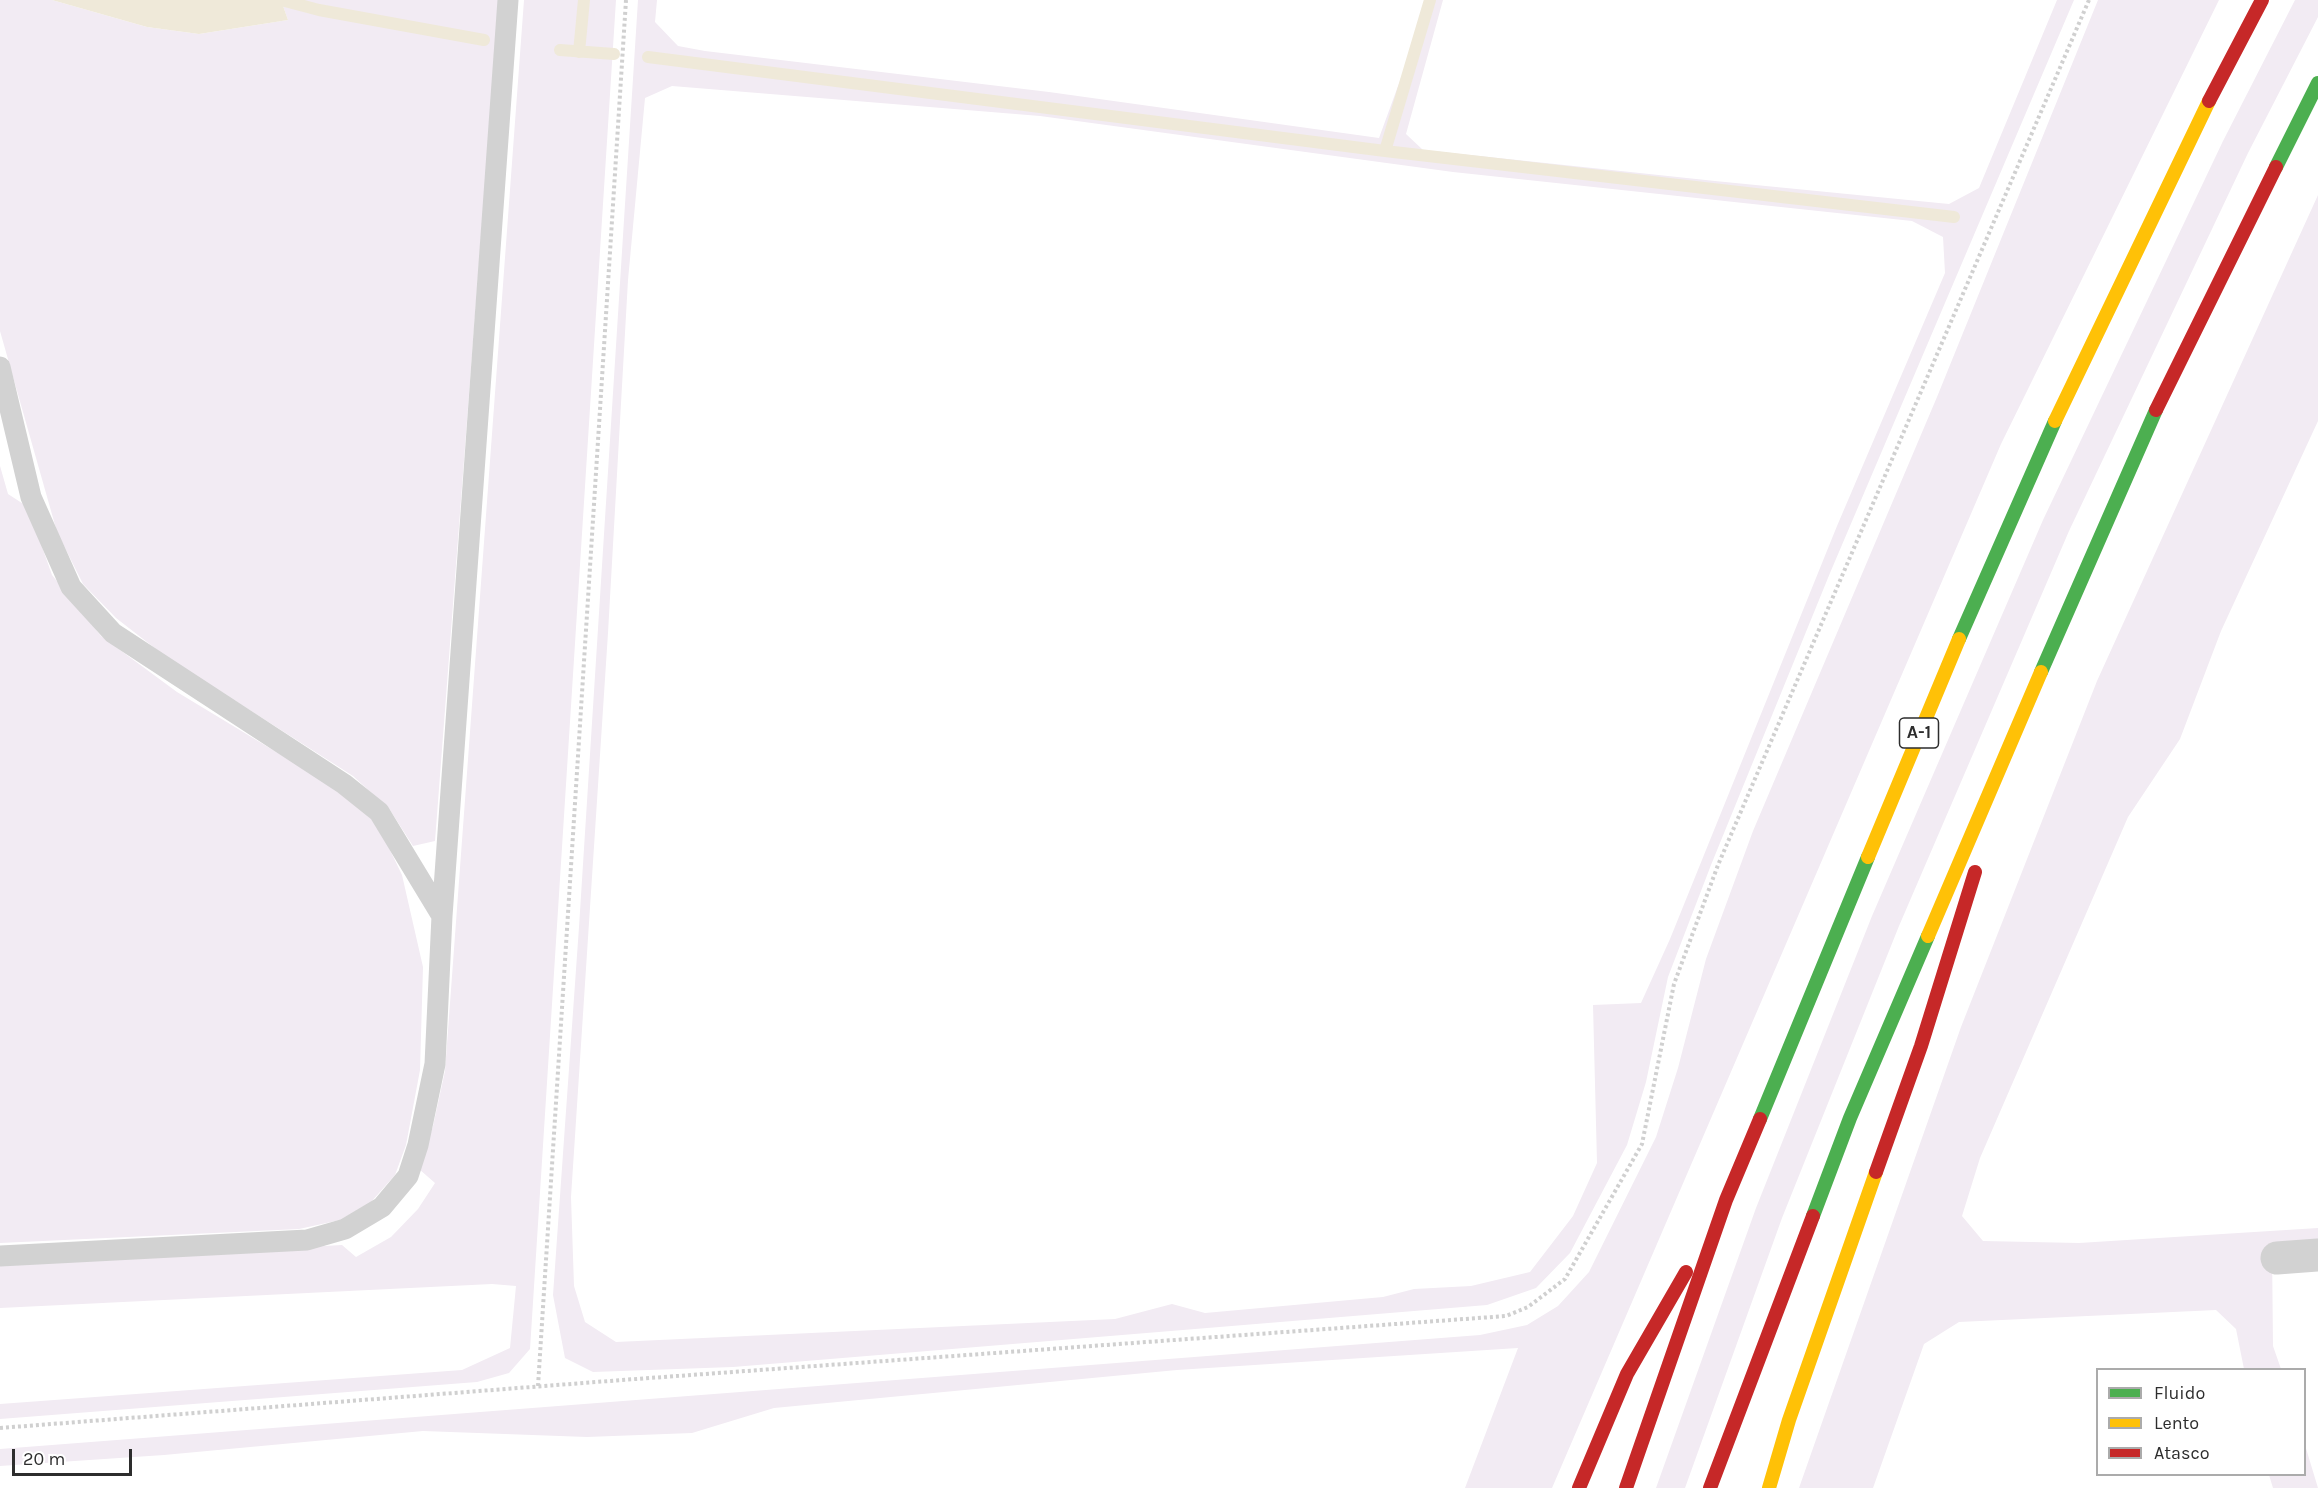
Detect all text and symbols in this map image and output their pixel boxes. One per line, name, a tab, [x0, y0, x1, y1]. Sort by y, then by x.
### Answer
road number: A-1	[1900, 718, 1938, 748]
legend	[2096, 1368, 2306, 1476]
text: Fluido	[2154, 1382, 2205, 1404]
text: Lento	[2154, 1412, 2199, 1434]
scale bar	[15, 1437, 135, 1475]
text: Atasco	[2154, 1442, 2210, 1464]
text: 20 m	[23, 1448, 65, 1470]

